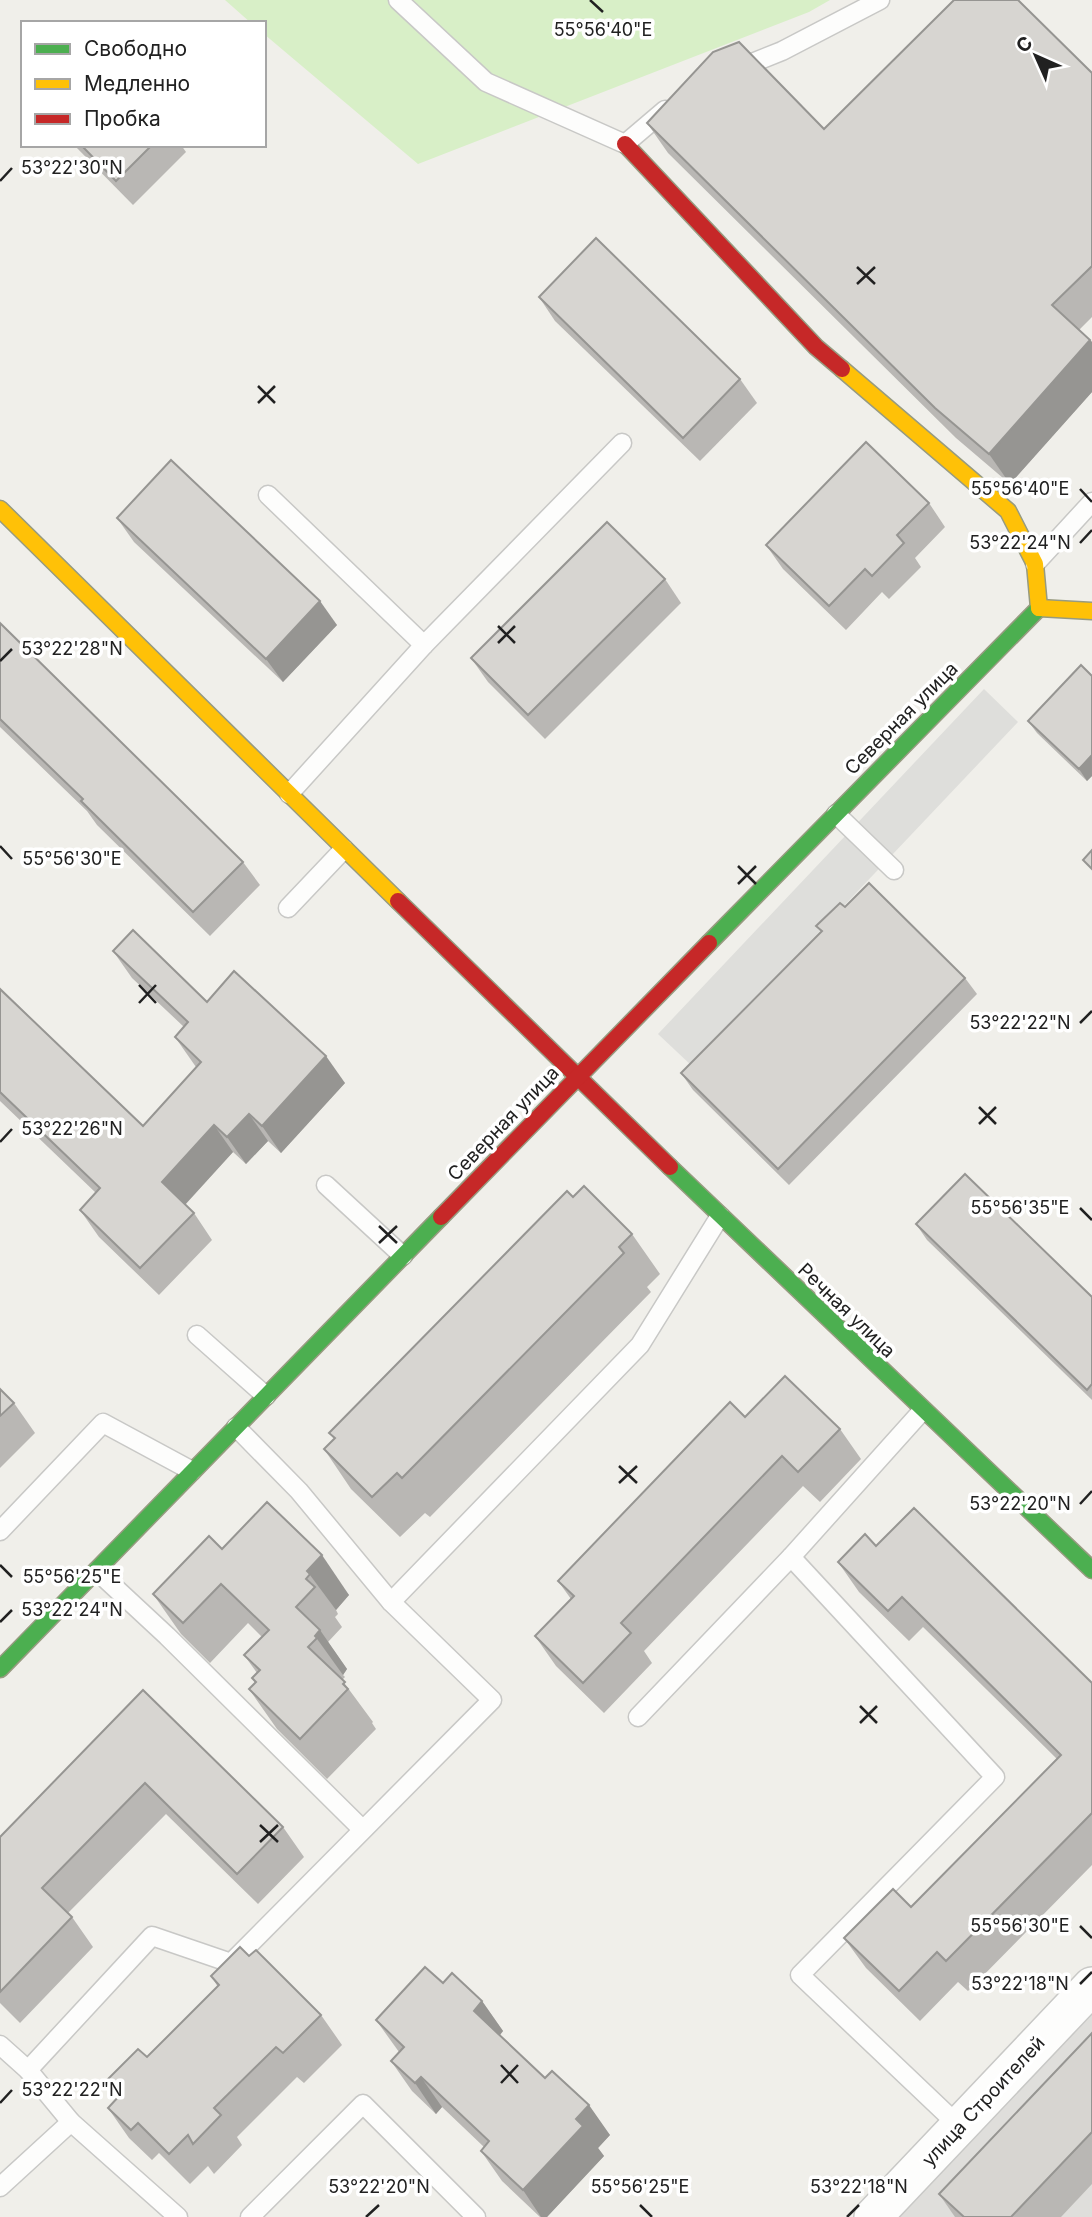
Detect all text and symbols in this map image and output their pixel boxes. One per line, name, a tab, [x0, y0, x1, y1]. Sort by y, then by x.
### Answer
text: 55°56'40"E	[554, 19, 652, 40]
legend	[21, 21, 266, 147]
north arrow	[1001, 21, 1071, 91]
text: С	[1011, 31, 1037, 57]
text: Свободно	[84, 36, 187, 61]
text: Медленно	[84, 71, 190, 96]
text: Пробка	[84, 106, 161, 131]
text: 53°22'30"N	[21, 157, 123, 178]
text: 55°56'40"E	[971, 478, 1069, 499]
text: 53°22'24"N	[969, 532, 1071, 553]
text: 53°22'28"N	[21, 638, 123, 659]
street label: Северная улица	[840, 657, 963, 780]
text: 55°56'30"E	[22, 848, 122, 869]
text: 53°22'22"N	[969, 1012, 1071, 1033]
street label: Северная улица	[443, 1061, 564, 1185]
text: 53°22'26"N	[21, 1118, 123, 1139]
text: 55°56'35"E	[971, 1197, 1069, 1218]
street label: Речная улица	[793, 1258, 900, 1362]
text: 53°22'20"N	[969, 1493, 1071, 1514]
text: 55°56'25"E	[23, 1566, 121, 1587]
text: 53°22'24"N	[21, 1599, 123, 1620]
text: 55°56'30"E	[970, 1915, 1070, 1936]
text: 53°22'18"N	[971, 1973, 1069, 1994]
street label: улица Строителей	[917, 2032, 1050, 2171]
text: 53°22'22"N	[21, 2079, 123, 2100]
text: 53°22'20"N	[328, 2176, 430, 2197]
text: 55°56'25"E	[591, 2176, 689, 2197]
text: 53°22'18"N	[810, 2176, 908, 2197]

